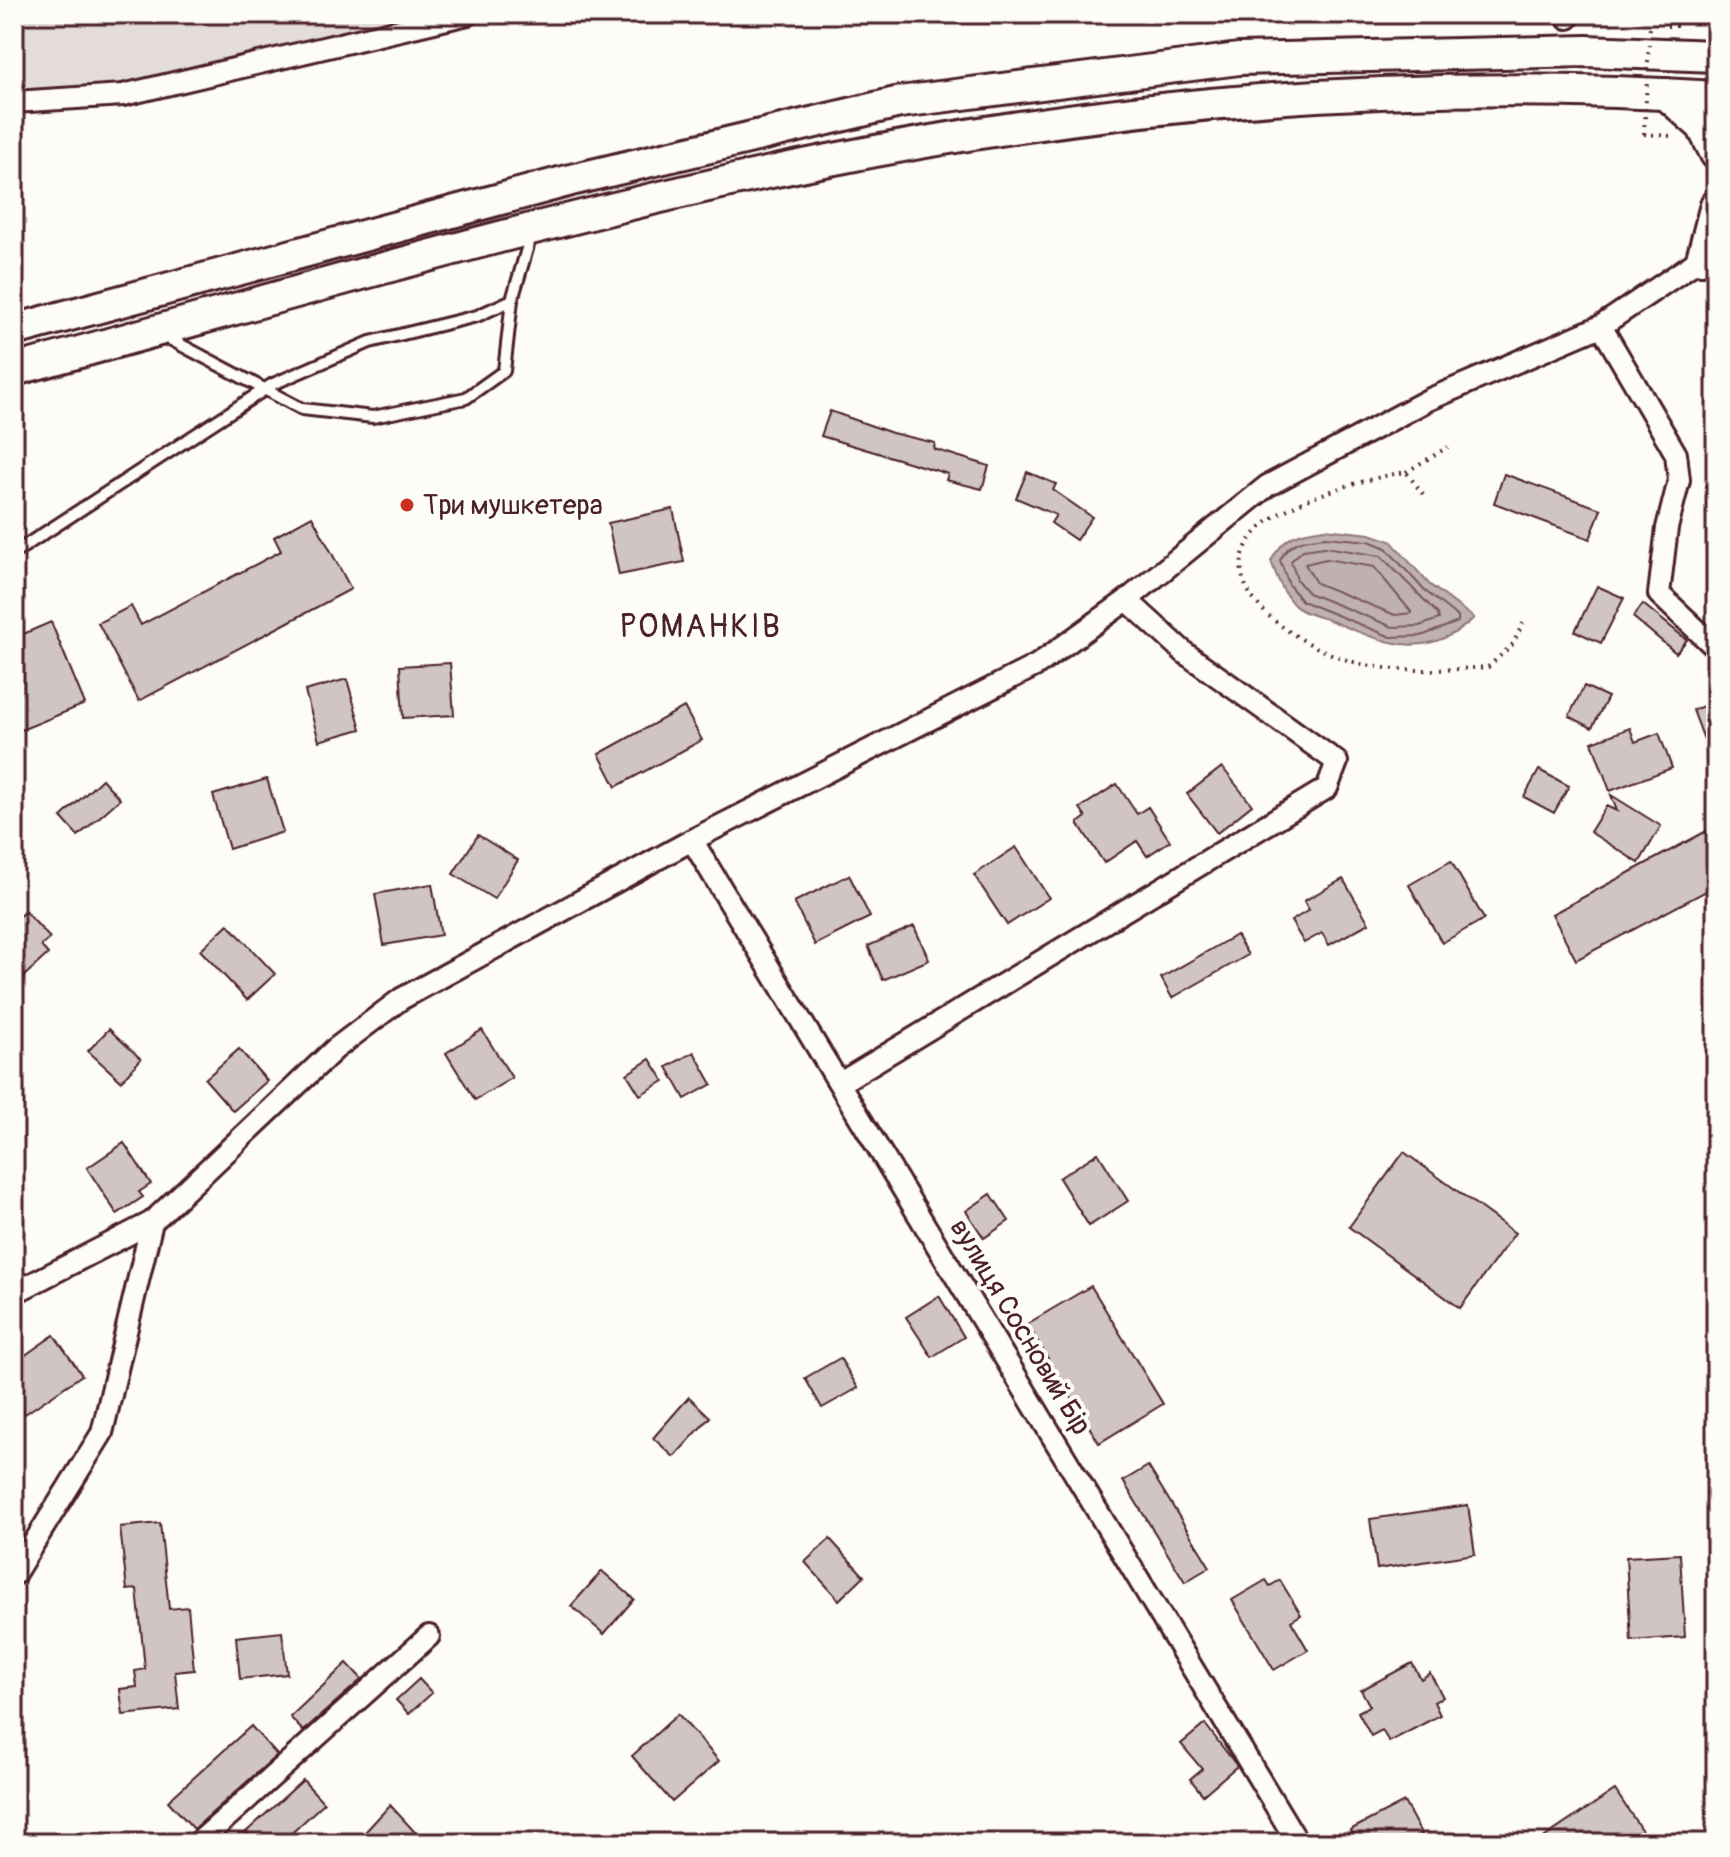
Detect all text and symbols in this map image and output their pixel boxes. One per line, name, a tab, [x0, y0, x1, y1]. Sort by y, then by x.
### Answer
place label: Три мушкетера	[423, 488, 603, 523]
marker: Три мушкетера	[398, 496, 416, 514]
district label: РОМАНКІВ	[620, 607, 782, 647]
street label: вулиця Сосновий Бір	[942, 1213, 1098, 1441]

